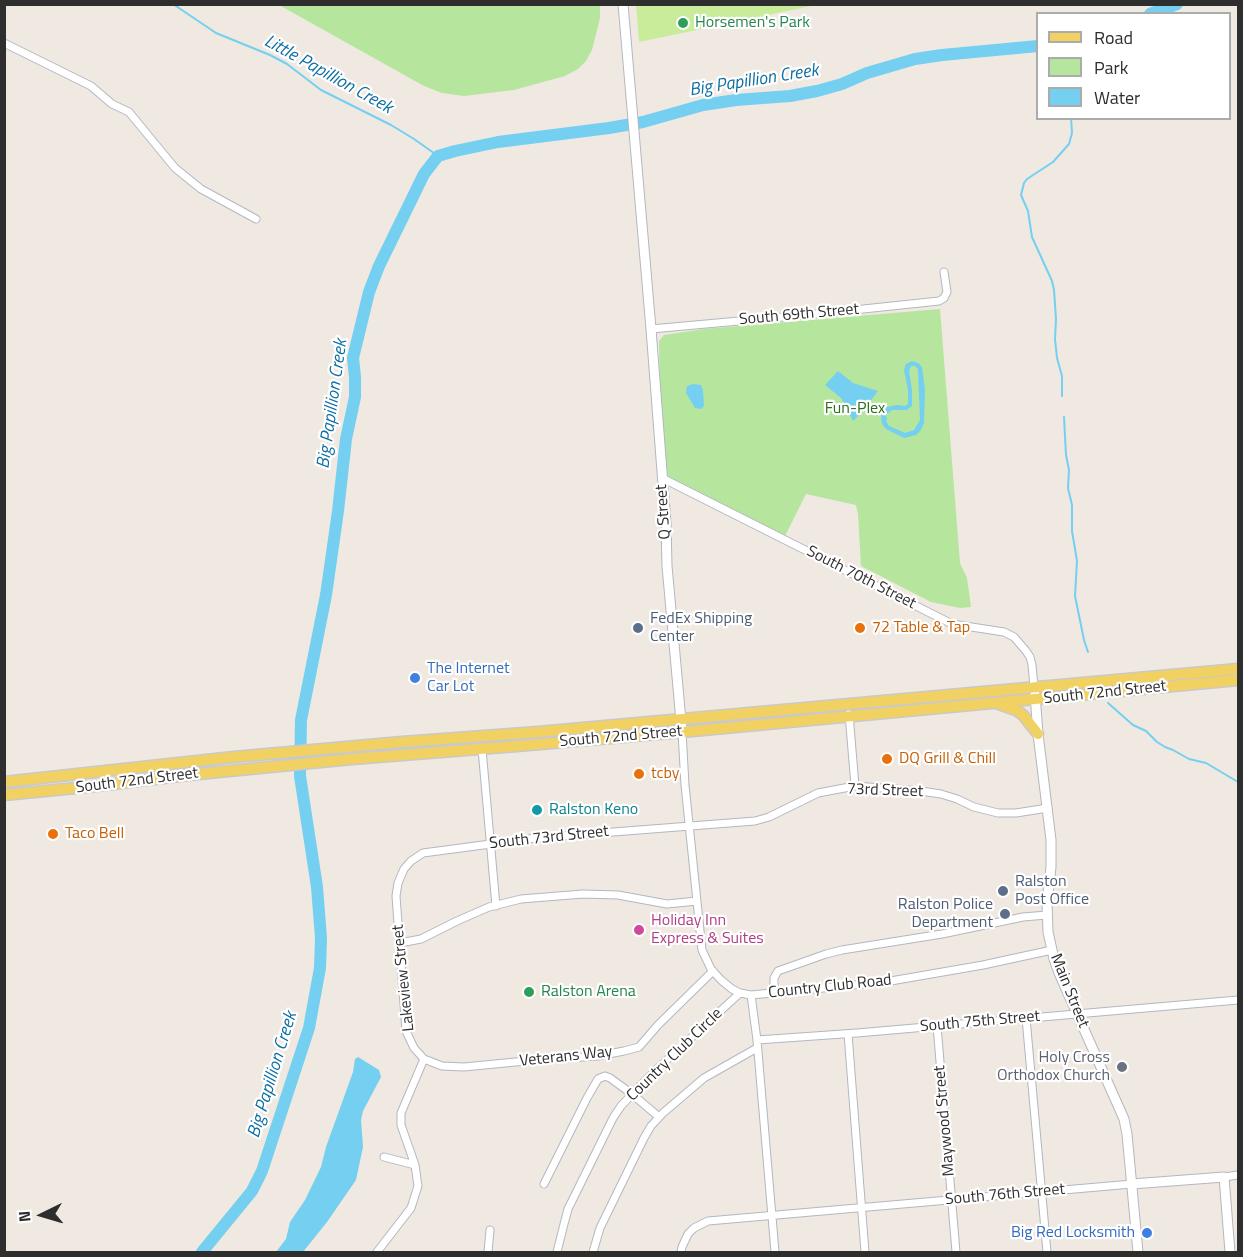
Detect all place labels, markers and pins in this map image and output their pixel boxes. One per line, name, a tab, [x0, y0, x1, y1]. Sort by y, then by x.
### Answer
place label: Horsemen's Park	[695, 13, 810, 33]
marker: Horsemen's Park	[676, 16, 690, 30]
place label: FedEx Shipping Center	[650, 609, 752, 647]
place label: 72 Table & Tap	[872, 618, 970, 638]
marker: FedEx Shipping Center	[631, 621, 645, 635]
marker: 72 Table & Tap	[853, 621, 867, 635]
place label: The Internet Car Lot	[427, 659, 510, 697]
marker: The Internet Car Lot	[408, 671, 422, 685]
place label: DQ Grill & Chill	[899, 749, 996, 769]
marker: DQ Grill & Chill	[880, 752, 894, 766]
place label: tcby	[651, 764, 680, 784]
marker: tcby	[632, 767, 646, 781]
place label: Ralston Keno	[549, 800, 638, 820]
marker: Ralston Keno	[530, 803, 544, 817]
place label: Taco Bell	[65, 824, 124, 844]
marker: Taco Bell	[46, 827, 60, 841]
place label: Ralston Post Office	[1015, 872, 1089, 910]
marker: Ralston Post Office	[996, 884, 1010, 898]
place label: Ralston Police Department	[898, 895, 993, 933]
marker: Ralston Police Department	[998, 907, 1012, 921]
place label: Holiday Inn Express & Suites	[651, 911, 764, 949]
marker: Holiday Inn Express & Suites	[632, 923, 646, 937]
place label: Ralston Arena	[541, 982, 636, 1002]
marker: Ralston Arena	[522, 985, 536, 999]
place label: Holy Cross Orthodox Church	[997, 1048, 1110, 1086]
marker: Holy Cross Orthodox Church	[1115, 1060, 1129, 1074]
place label: Big Red Locksmith	[1011, 1223, 1135, 1243]
marker: Big Red Locksmith	[1140, 1226, 1154, 1240]

